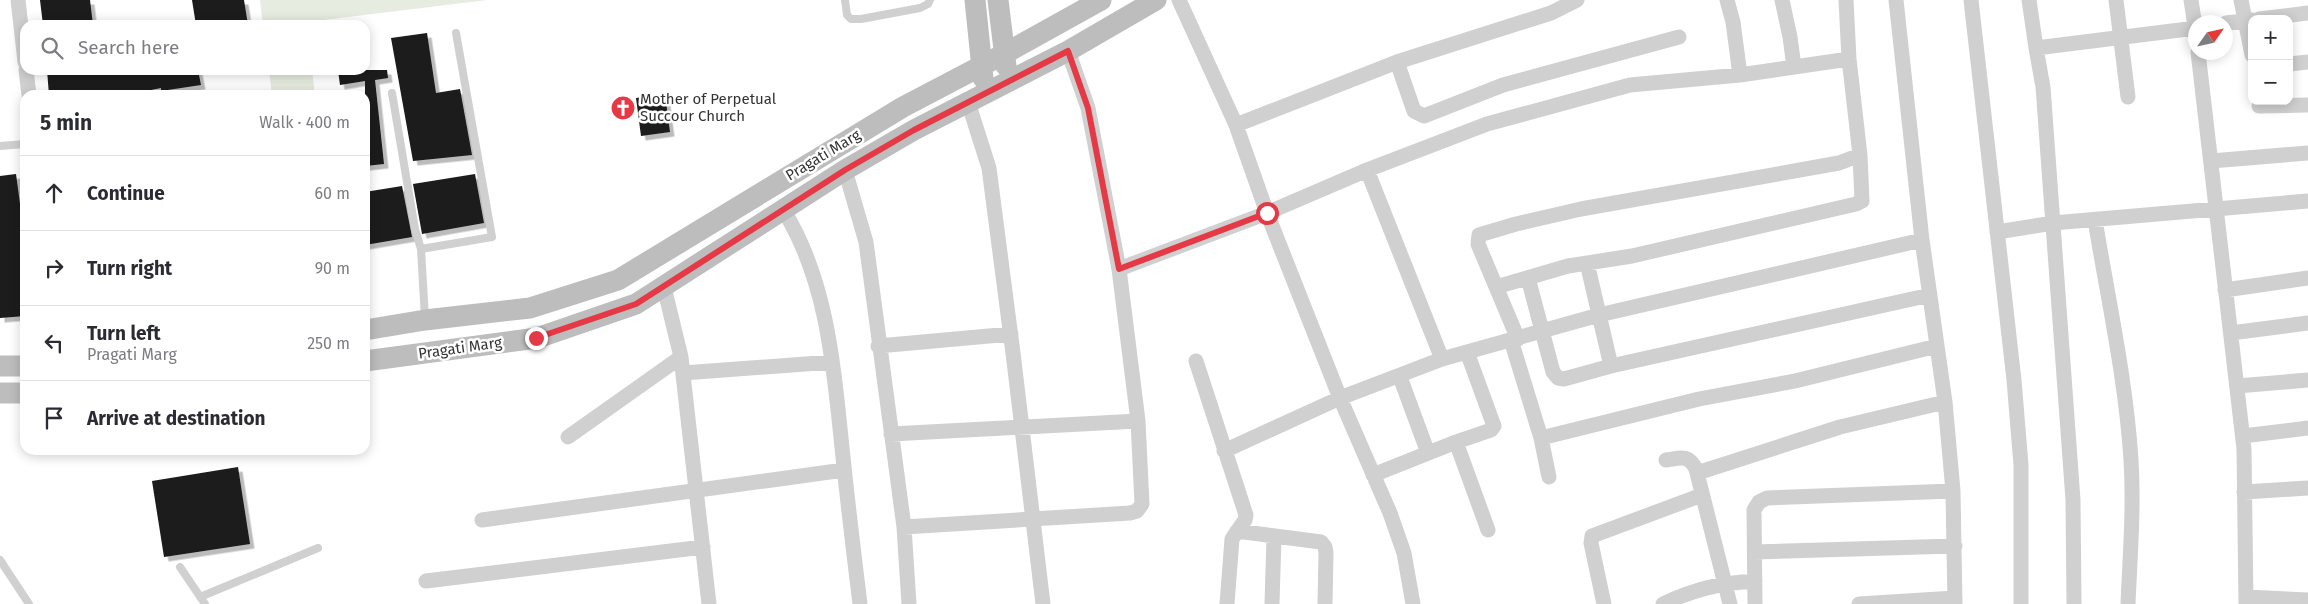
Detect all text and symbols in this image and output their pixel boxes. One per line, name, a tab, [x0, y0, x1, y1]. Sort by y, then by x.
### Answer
north arrow	[2188, 15, 2233, 60]
map controls	[2248, 15, 2293, 105]
button: +	[2248, 15, 2293, 60]
search box	[20, 20, 370, 75]
icon: search	[38, 34, 66, 62]
text: Search here	[78, 36, 179, 59]
button: −	[2248, 60, 2293, 105]
place label: Mother of Perpetual Succour Church	[640, 90, 777, 125]
church icon: Mother of Perpetual Succour Church	[610, 95, 636, 121]
text: 5 min	[40, 110, 92, 136]
text: Walk · 400 m	[259, 113, 350, 132]
street label: Pragati Marg	[782, 126, 864, 184]
icon: ahead	[40, 179, 68, 207]
text: Continue	[87, 182, 165, 205]
text: 60 m	[315, 184, 350, 203]
route start	[1256, 202, 1279, 225]
icon: right	[40, 254, 68, 282]
text: Turn right	[87, 257, 172, 280]
text: 90 m	[315, 259, 350, 278]
text: Turn left	[87, 322, 161, 345]
route end	[525, 327, 548, 350]
icon: left	[40, 329, 68, 357]
street label: Pragati Marg	[417, 333, 503, 363]
text: 250 m	[307, 334, 350, 353]
text: Pragati Marg	[87, 345, 177, 364]
icon: arrive	[40, 404, 68, 432]
text: Arrive at destination	[87, 407, 266, 430]

